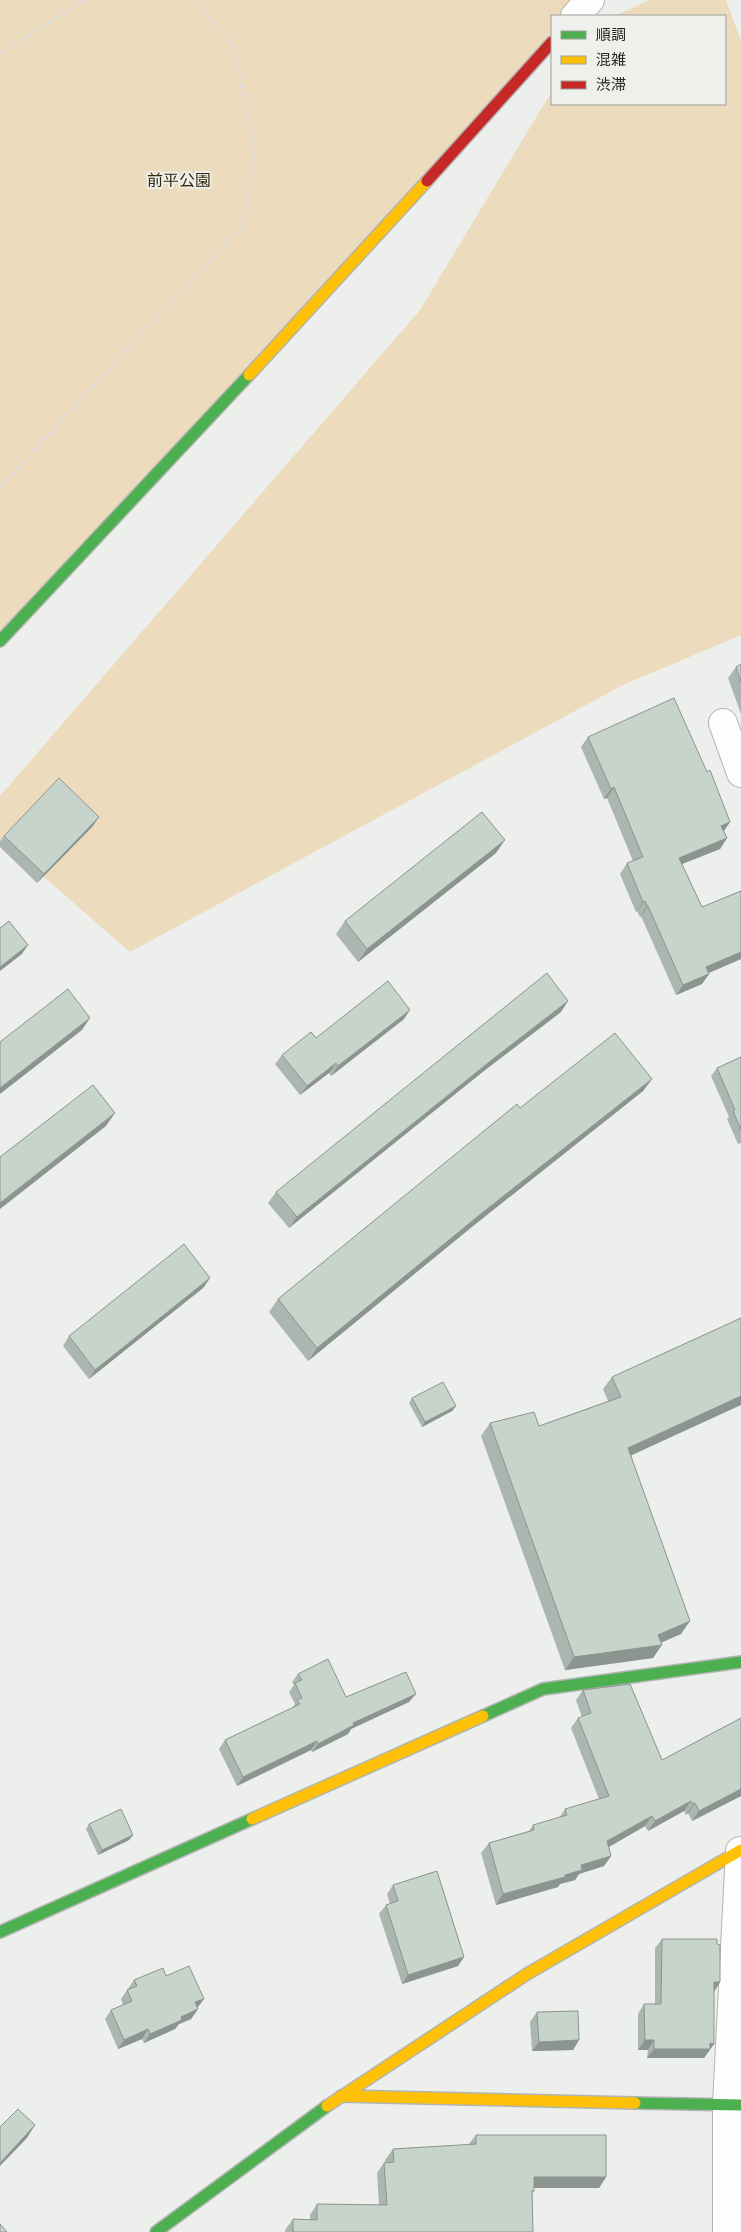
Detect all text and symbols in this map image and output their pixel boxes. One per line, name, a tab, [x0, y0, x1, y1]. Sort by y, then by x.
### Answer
legend	[551, 15, 726, 105]
text: 順調	[596, 26, 626, 44]
text: 混雑	[596, 51, 626, 69]
text: 渋滞	[596, 76, 626, 94]
park label: 前平公園	[147, 171, 211, 190]

